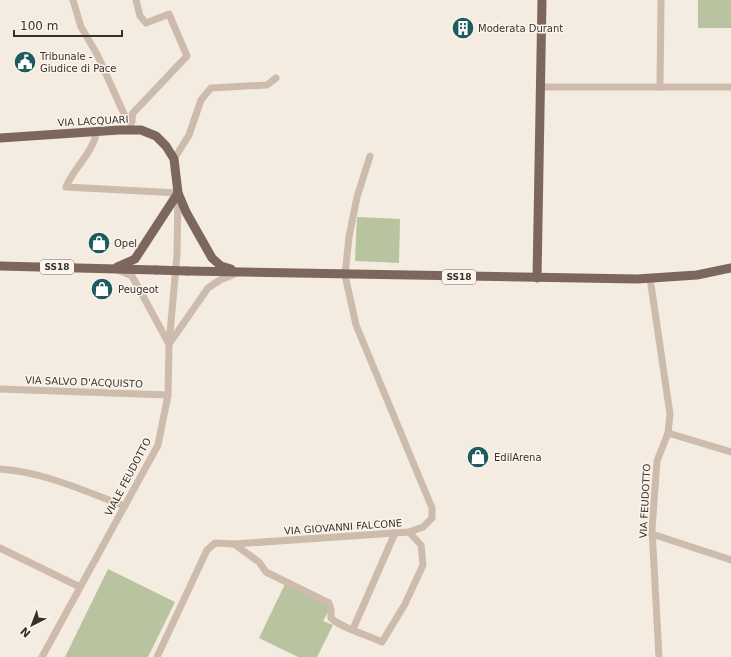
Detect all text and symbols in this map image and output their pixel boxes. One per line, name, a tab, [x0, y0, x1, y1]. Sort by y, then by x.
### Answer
scale bar	[14, 12, 122, 38]
building icon: Moderata Durant	[450, 15, 476, 41]
text: 100 m	[20, 19, 58, 33]
place label: Moderata Durant	[478, 23, 563, 34]
public building icon: Tribunale - Giudice di Pace	[12, 49, 38, 75]
place label: Tribunale - Giudice di Pace	[39, 51, 116, 74]
street label: VIA LACQUARI	[57, 114, 129, 128]
shop icon: Opel	[86, 230, 112, 256]
place label: Opel	[114, 238, 137, 249]
road number: SS18	[40, 260, 74, 274]
road number: SS18	[442, 270, 476, 284]
shop icon: Peugeot	[89, 276, 115, 302]
place label: Peugeot	[118, 284, 159, 295]
street label: VIA SALVO D'ACQUISTO	[25, 374, 143, 390]
street label: VIALE FEUDOTTO	[103, 436, 153, 518]
shop icon: EdilArena	[465, 444, 491, 470]
place label: EdilArena	[494, 452, 542, 463]
street label: VIA FEUDOTTO	[638, 463, 652, 539]
street label: VIA GIOVANNI FALCONE	[284, 517, 402, 537]
north arrow	[12, 605, 52, 645]
text: N	[18, 624, 33, 640]

